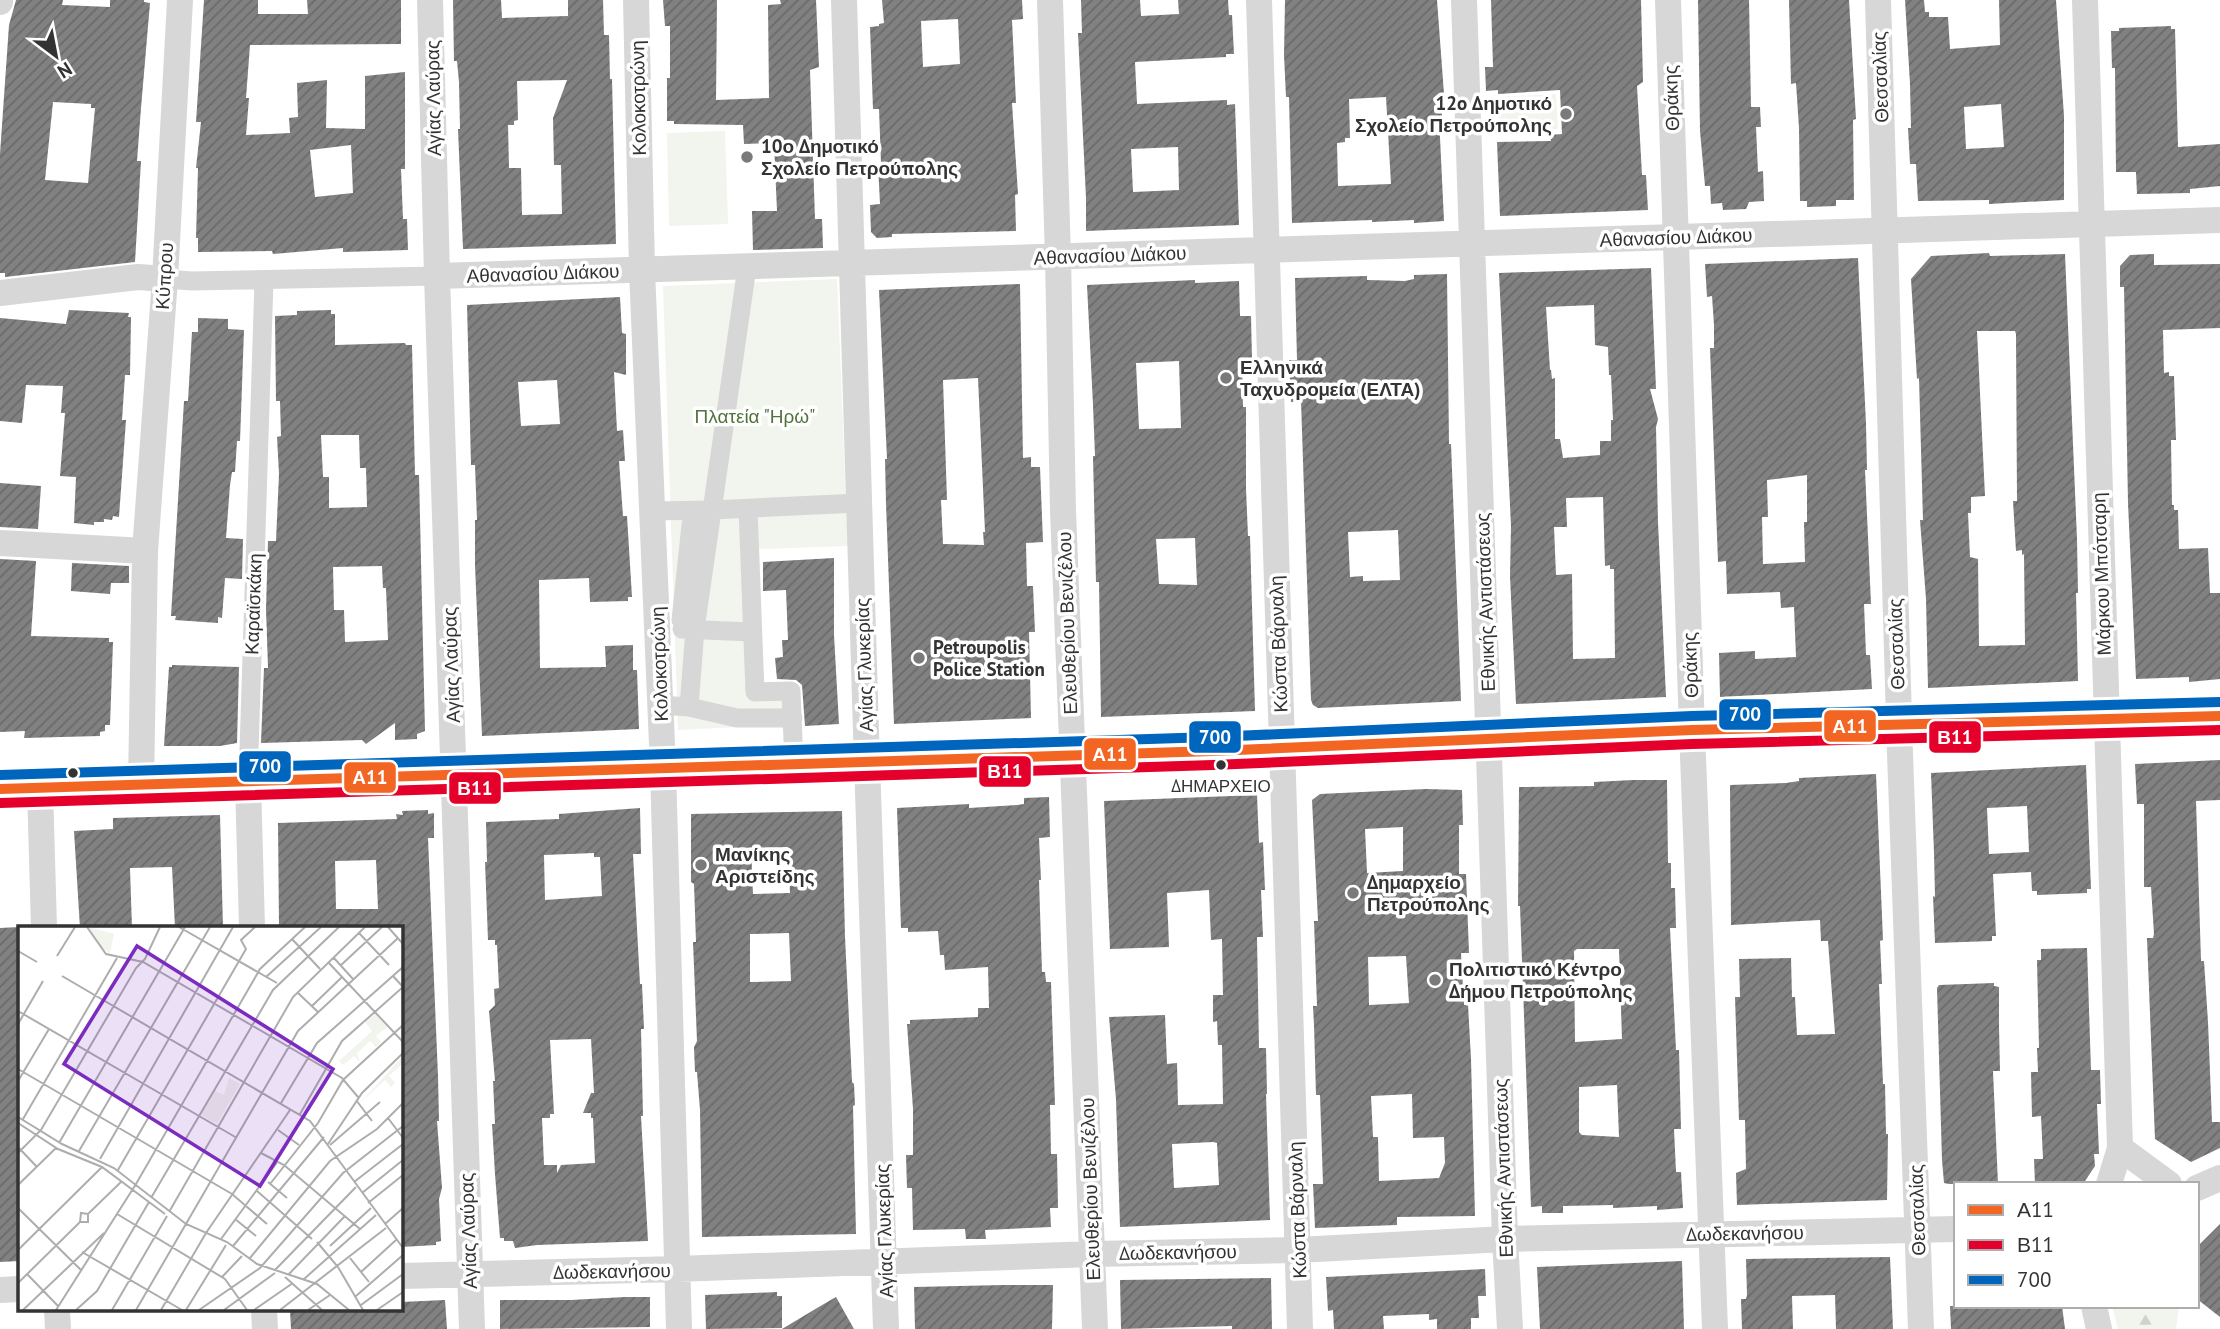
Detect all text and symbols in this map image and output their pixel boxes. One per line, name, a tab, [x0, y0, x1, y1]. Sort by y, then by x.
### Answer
north arrow	[21, 21, 91, 91]
street label: Θεσσαλίας	[1866, 31, 1894, 123]
street label: Αγίας Λαύρας	[420, 40, 446, 156]
street label: Κολοκοτρώνη	[625, 40, 651, 156]
text: N	[53, 57, 77, 84]
street label: Θράκης	[1658, 65, 1684, 131]
place label: 12o Δημοτικό Σχολείο Πετρούπολης	[1355, 91, 1552, 137]
marker: 12o Δημοτικό Σχολείο Πετρούπολης	[1558, 106, 1574, 122]
place label: 10ο Δημοτικό Σχολείο Πετρούπολης	[761, 134, 958, 180]
marker: 10ο Δημοτικό Σχολείο Πετρούπολης	[739, 149, 755, 165]
street label: Αθανασίου Διάκου	[1599, 222, 1753, 252]
street label: Αθανασίου Διάκου	[1033, 240, 1187, 270]
street label: Κύπρου	[150, 242, 178, 310]
street label: Αθανασίου Διάκου	[466, 258, 620, 288]
place label: Ελληνικά Ταχυδρομεία (ΕΛΤΑ)	[1240, 355, 1420, 401]
marker: Ελληνικά Ταχυδρομεία (ΕΛΤΑ)	[1218, 370, 1234, 386]
park label: Πλατεία "Ηρώ"	[695, 404, 815, 428]
street label: Μάρκου Μπότσαρη	[2086, 492, 2116, 656]
street label: Εθνικής Αντιστάσεως	[1470, 512, 1500, 692]
street label: Ελευθερίου Βενιζέλου	[1052, 531, 1082, 715]
street label: Καραϊσκάκη	[239, 553, 267, 655]
street label: Κώστα Βάρναλη	[1264, 575, 1292, 713]
street label: Αγίας Γλυκερίας	[850, 597, 878, 733]
street label: Θεσσαλίας	[1882, 598, 1910, 690]
street label: Αγίας Λαύρας	[437, 606, 465, 724]
street label: Κολοκοτρώνη	[645, 606, 673, 722]
street label: Θράκης	[1677, 632, 1703, 698]
place label: Petroupolis Police Station	[933, 635, 1045, 681]
marker: Petroupolis Police Station	[911, 650, 927, 666]
line badge: 700	[1718, 698, 1772, 731]
text: 700	[1729, 702, 1761, 726]
line badge: Α11	[1823, 709, 1877, 743]
text: Α11	[1832, 714, 1868, 738]
line badge: 700	[1188, 720, 1242, 754]
line badge: Β11	[1928, 720, 1982, 754]
text: 700	[1199, 725, 1231, 749]
text: Β11	[1937, 725, 1973, 749]
line badge: Α11	[1083, 737, 1137, 771]
text: Α11	[1092, 742, 1128, 766]
line badge: 700	[238, 750, 292, 783]
text: 700	[249, 754, 281, 778]
line badge: Β11	[978, 755, 1032, 788]
marker: ΔΗΜΑΡΧΕΙΟ	[1214, 758, 1228, 772]
text: Β11	[987, 759, 1023, 783]
line badge: Α11	[343, 761, 397, 794]
text: Α11	[352, 765, 388, 789]
unlabelled marker	[66, 766, 80, 780]
line badge: Β11	[448, 771, 502, 805]
place label: ΔΗΜΑΡΧΕΙΟ	[1171, 775, 1271, 797]
text: Β11	[457, 776, 493, 800]
place label: Μανίκης Αριστείδης	[715, 842, 815, 888]
marker: Μανίκης Αριστείδης	[693, 857, 709, 873]
place label: Δημαρχείο Πετρούπολης	[1367, 870, 1490, 916]
marker: Δημαρχείο Πετρούπολης	[1345, 885, 1361, 901]
inset map	[18, 926, 402, 1312]
place label: Πολιτιστικό Κέντρο Δήμου Πετρούπολης	[1449, 957, 1633, 1003]
marker: Πολιτιστικό Κέντρο Δήμου Πετρούπολης	[1427, 972, 1443, 988]
street label: Εθνικής Αντιστάσεως	[1488, 1078, 1518, 1258]
street label: Ελευθερίου Βενιζέλου	[1075, 1097, 1105, 1281]
street label: Κώστα Βάρναλη	[1283, 1141, 1311, 1279]
street label: Αγίας Γλυκερίας	[870, 1163, 898, 1299]
street label: Θεσσαλίας	[1903, 1164, 1931, 1256]
street label: Αγίας Λαύρας	[454, 1172, 482, 1290]
legend	[1954, 1182, 2199, 1308]
text: Α11	[2017, 1196, 2054, 1223]
street label: Δωδεκανήσου	[1686, 1220, 1804, 1246]
text: Β11	[2017, 1231, 2054, 1258]
street label: Δωδεκανήσου	[1119, 1239, 1237, 1265]
street label: Δωδεκανήσου	[553, 1258, 671, 1284]
text: 700	[2017, 1266, 2051, 1293]

